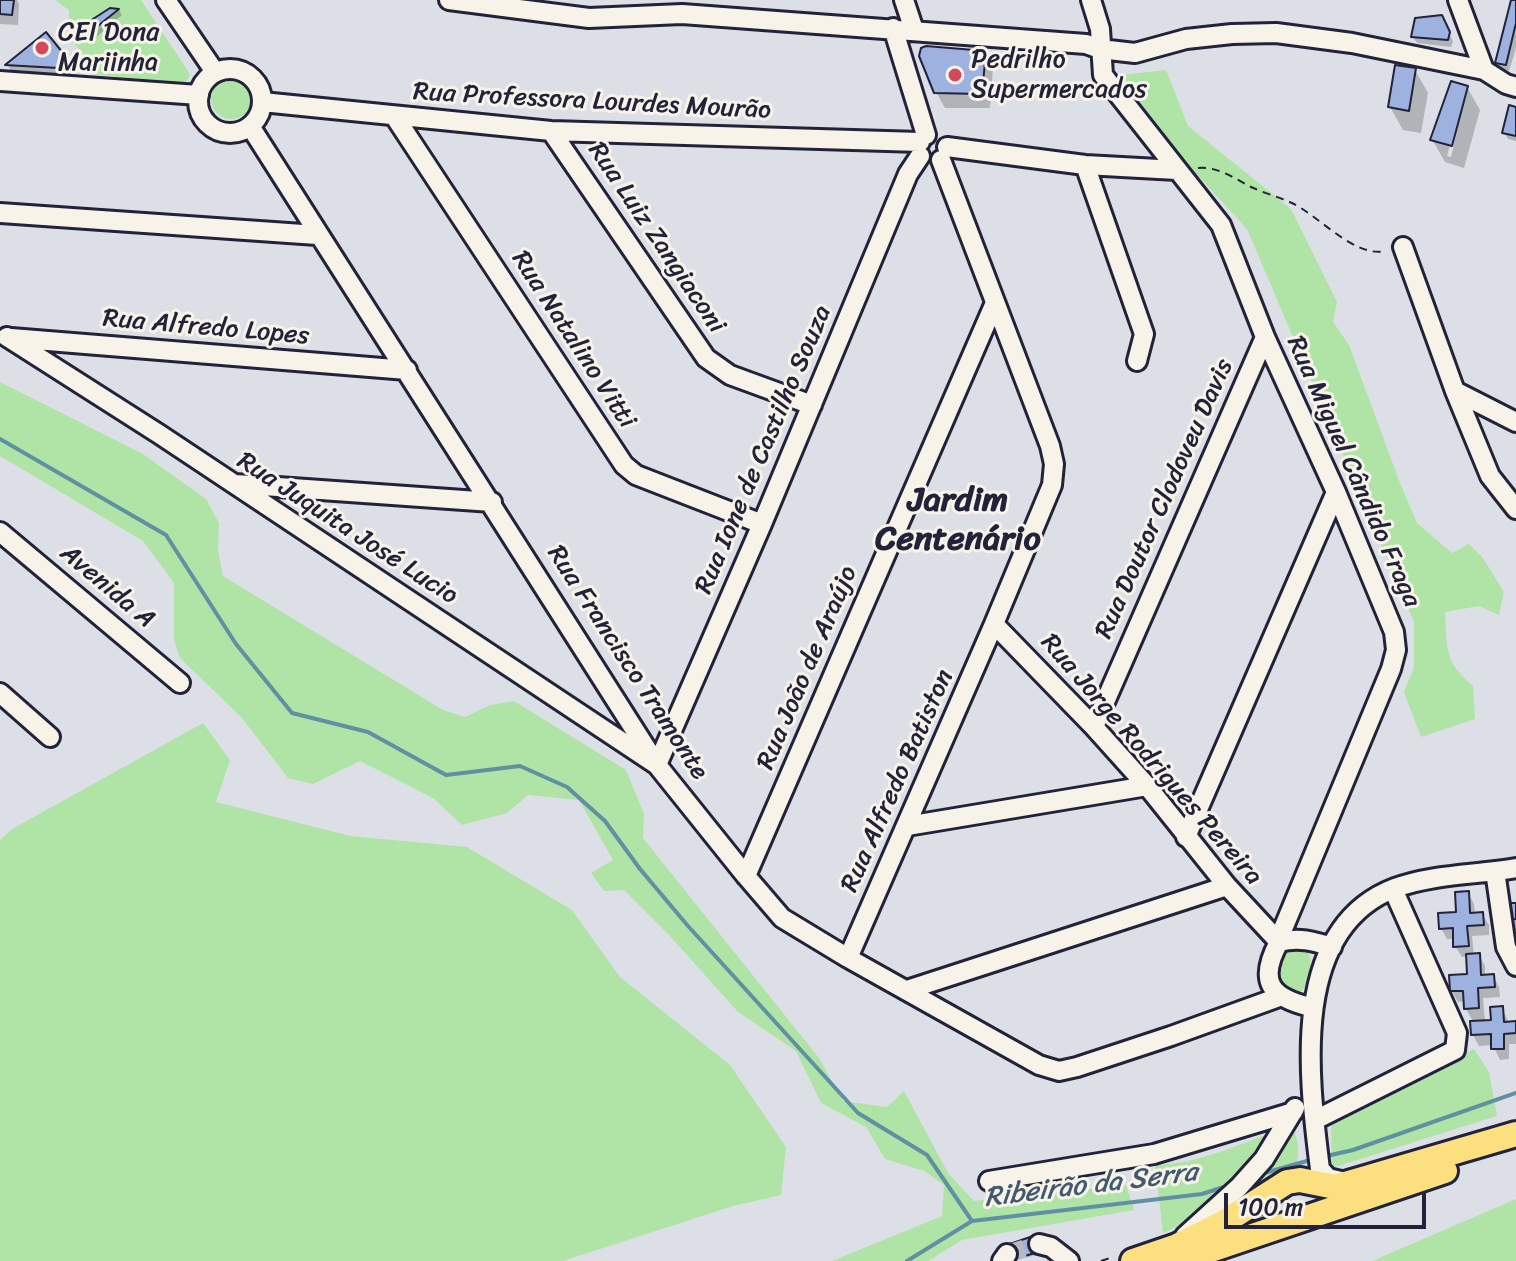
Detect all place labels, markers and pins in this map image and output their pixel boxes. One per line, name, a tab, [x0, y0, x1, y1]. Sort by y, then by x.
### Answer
place label: CEI Dona Mariinha	[58, 17, 159, 78]
marker: CEI Dona Mariinha	[33, 39, 51, 57]
place label: Pedrilho Supermercados	[971, 44, 1147, 106]
marker: Pedrilho Supermercados	[946, 66, 964, 84]

